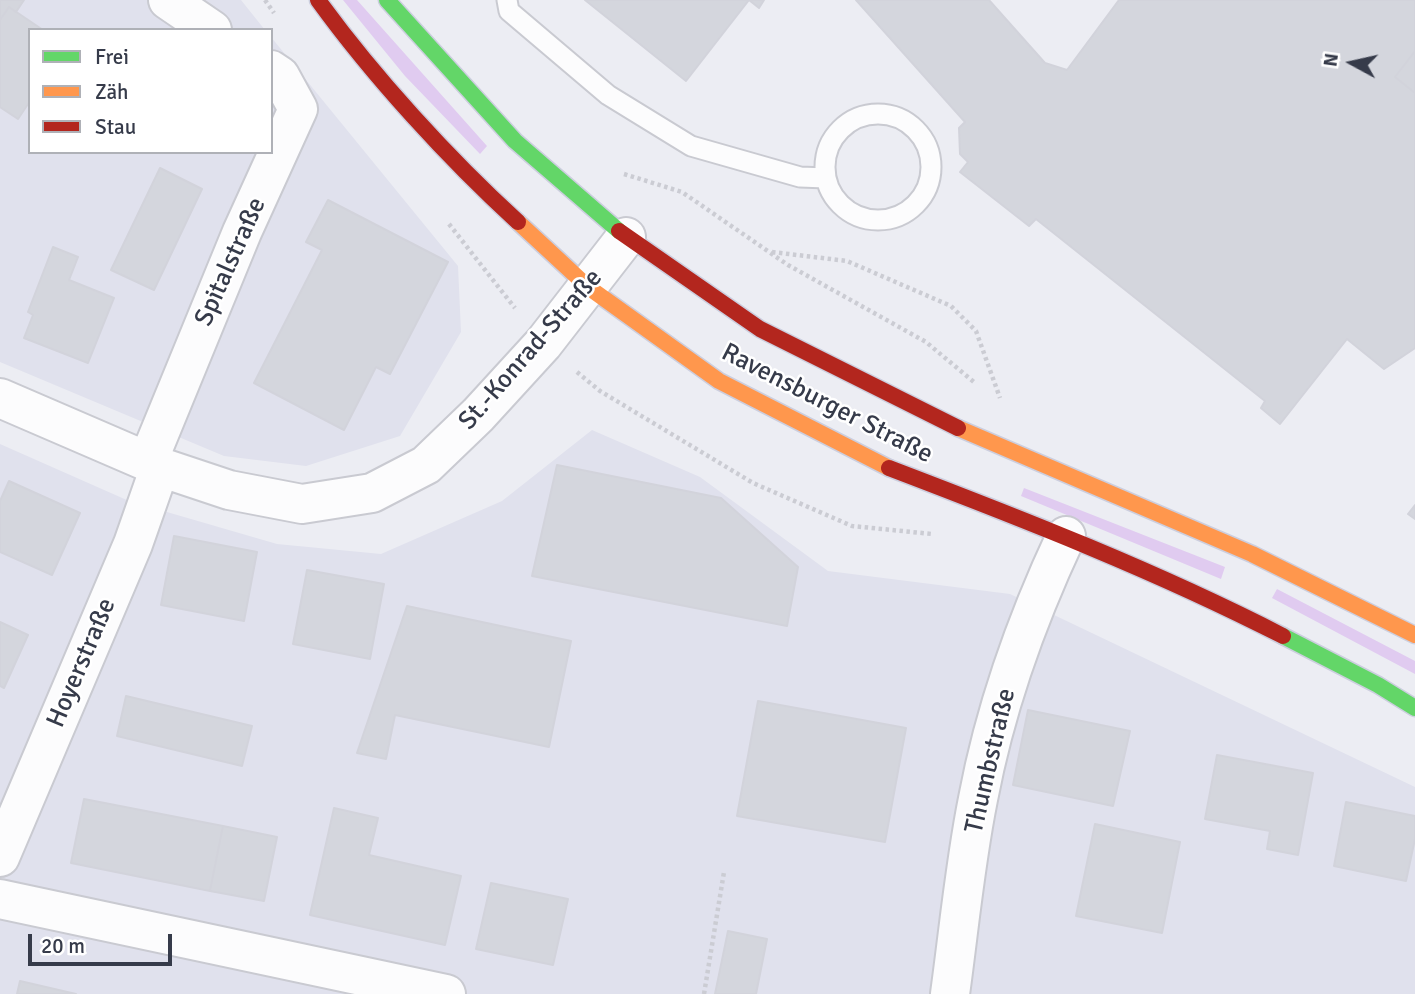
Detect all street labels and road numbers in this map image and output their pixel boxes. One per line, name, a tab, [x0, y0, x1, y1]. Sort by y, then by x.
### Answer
street label: Spitalstraße	[189, 193, 273, 331]
street label: St.-Konrad-Straße	[453, 263, 609, 437]
street label: Ravensburger Straße	[716, 337, 938, 471]
street label: Hoyerstraße	[41, 594, 123, 732]
street label: Thumbstraße	[959, 685, 1023, 837]

